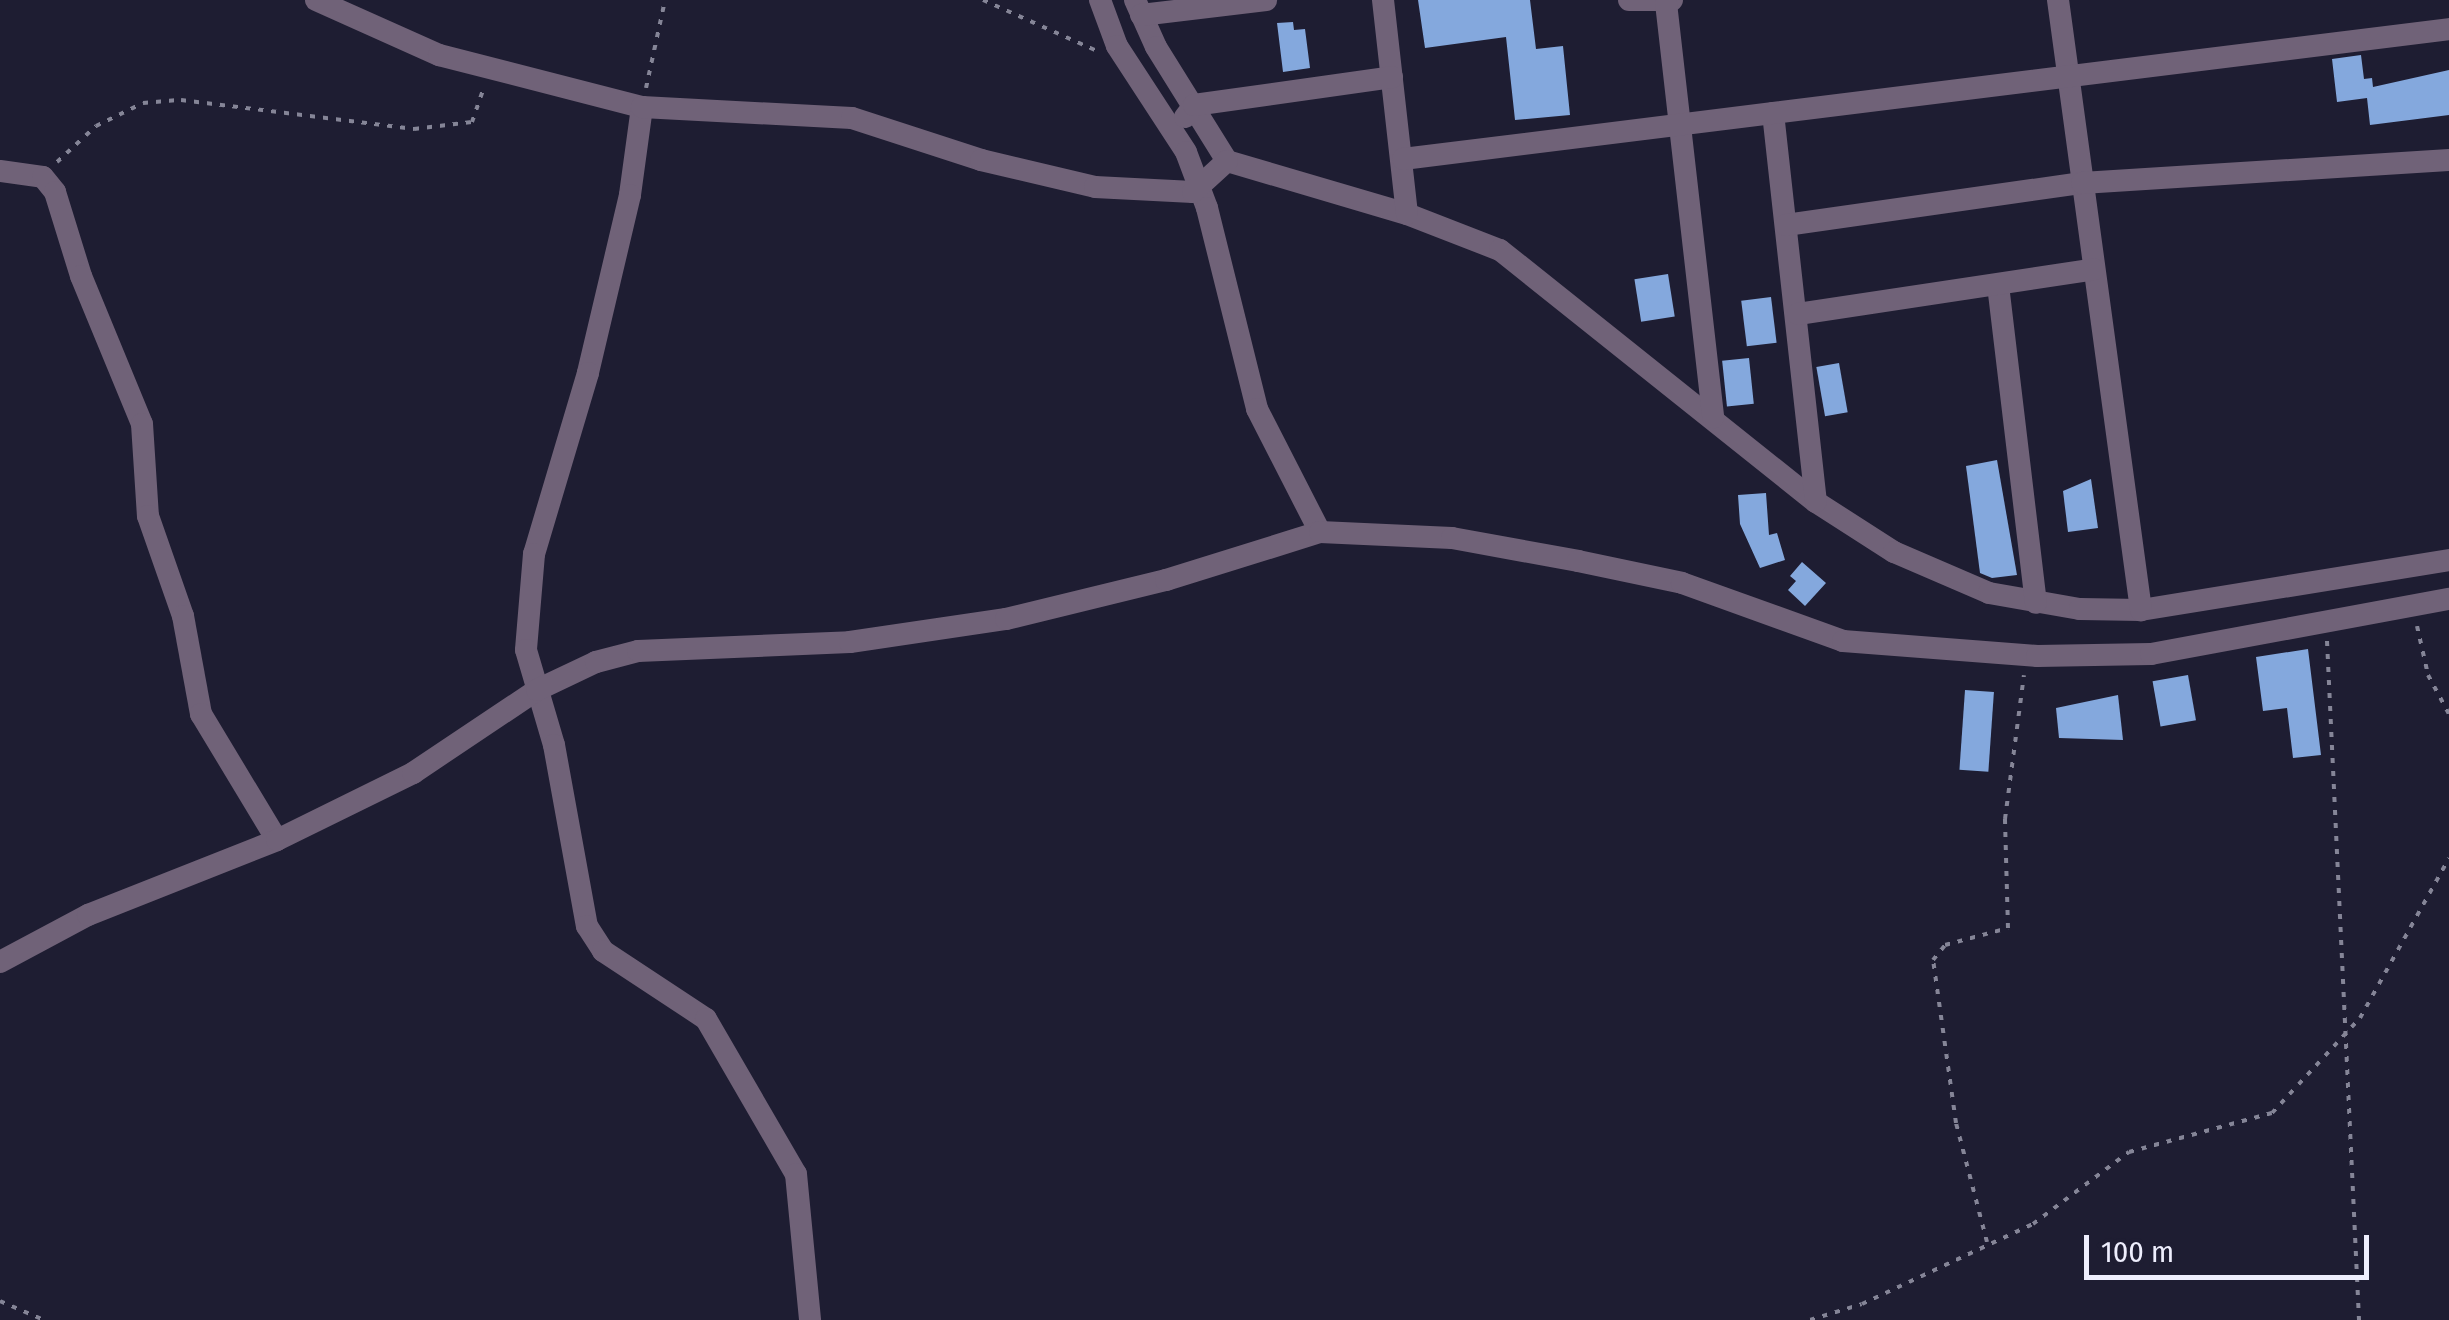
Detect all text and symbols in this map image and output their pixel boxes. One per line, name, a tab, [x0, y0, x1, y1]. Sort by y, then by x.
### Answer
scale bar	[2089, 1215, 2374, 1277]
text: 100 m	[2101, 1234, 2174, 1270]

